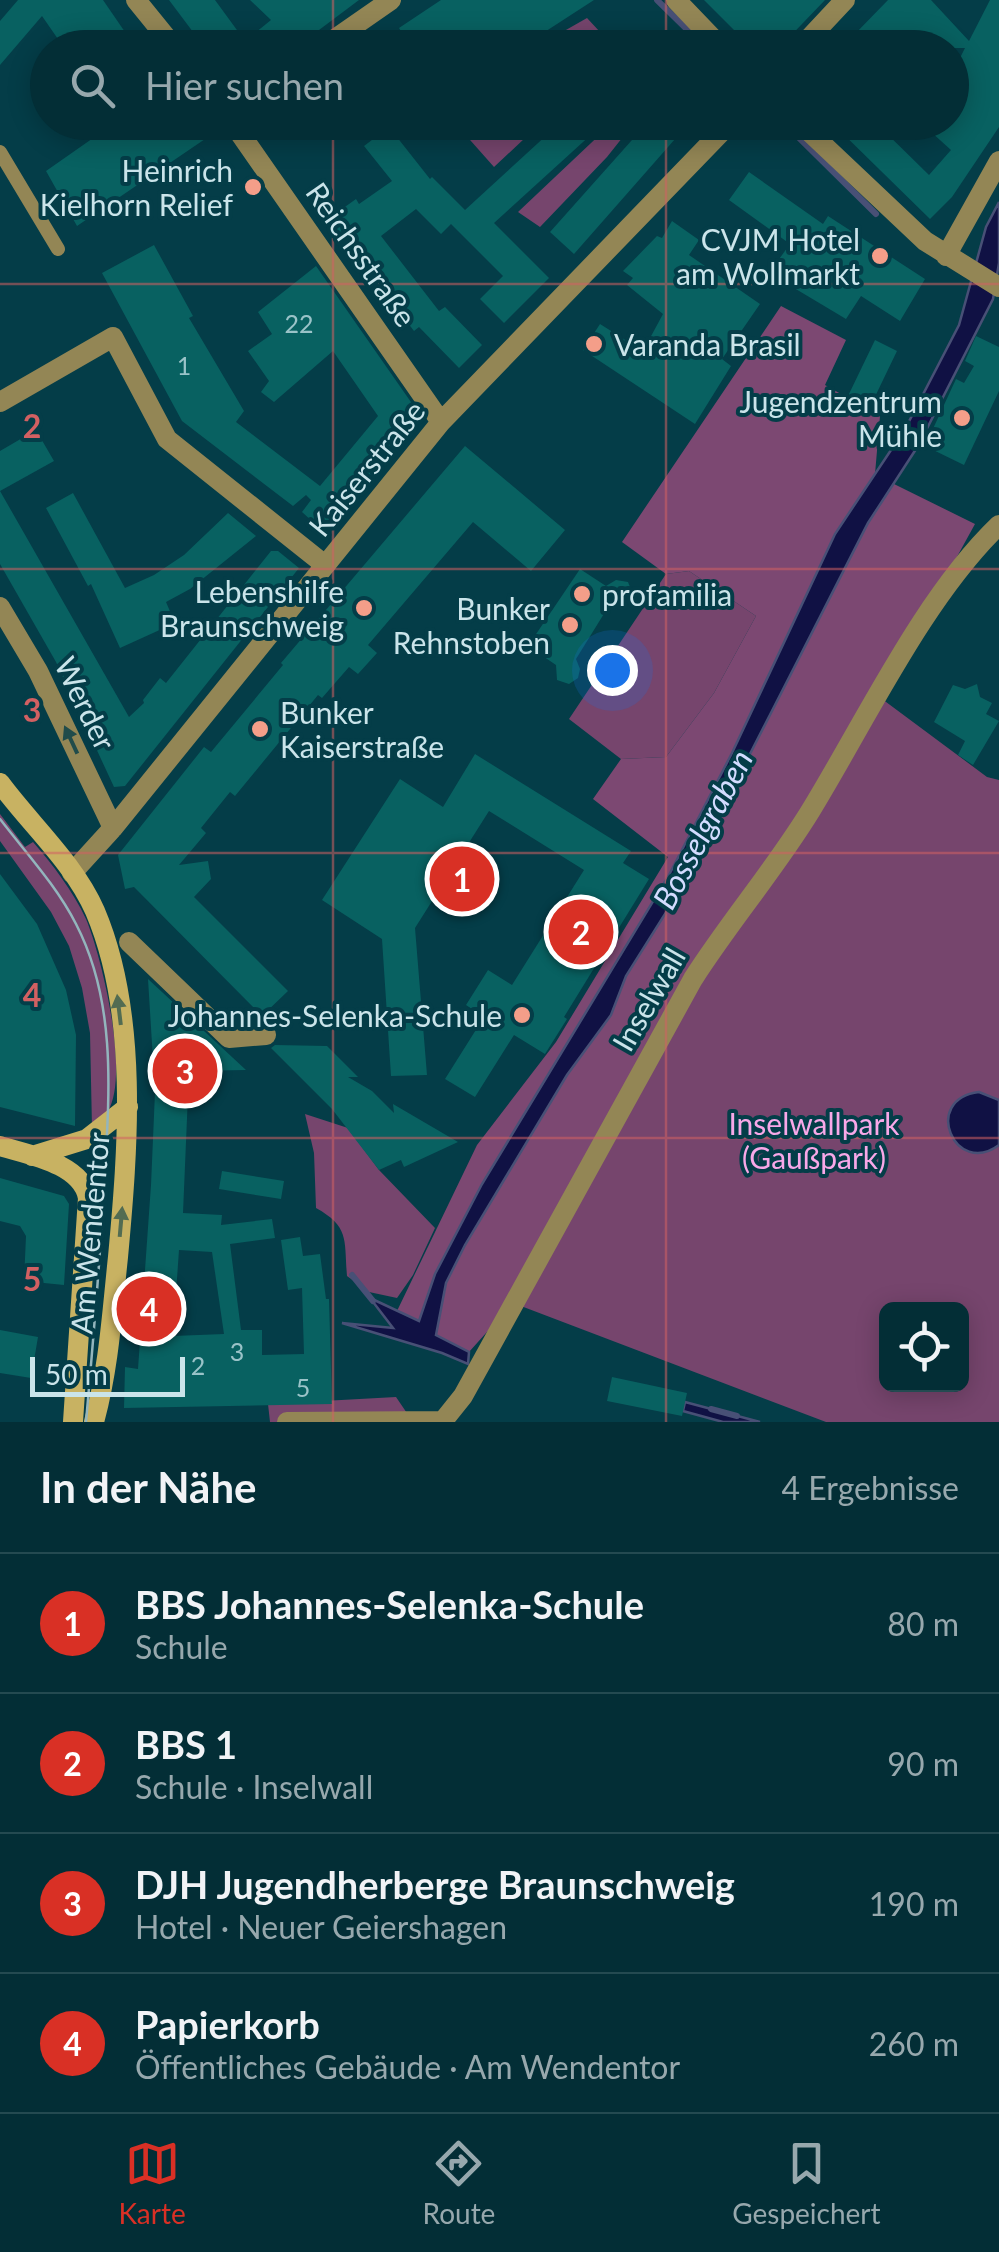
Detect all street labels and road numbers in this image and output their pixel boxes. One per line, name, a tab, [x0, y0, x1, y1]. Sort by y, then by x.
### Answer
street label: Reichsstraße	[299, 175, 425, 333]
street label: Kaiserstraße	[300, 393, 432, 543]
street label: Werder	[48, 651, 124, 755]
street label: Inselwall	[604, 941, 692, 1057]
street label: Am Wendentor	[62, 1131, 116, 1335]

